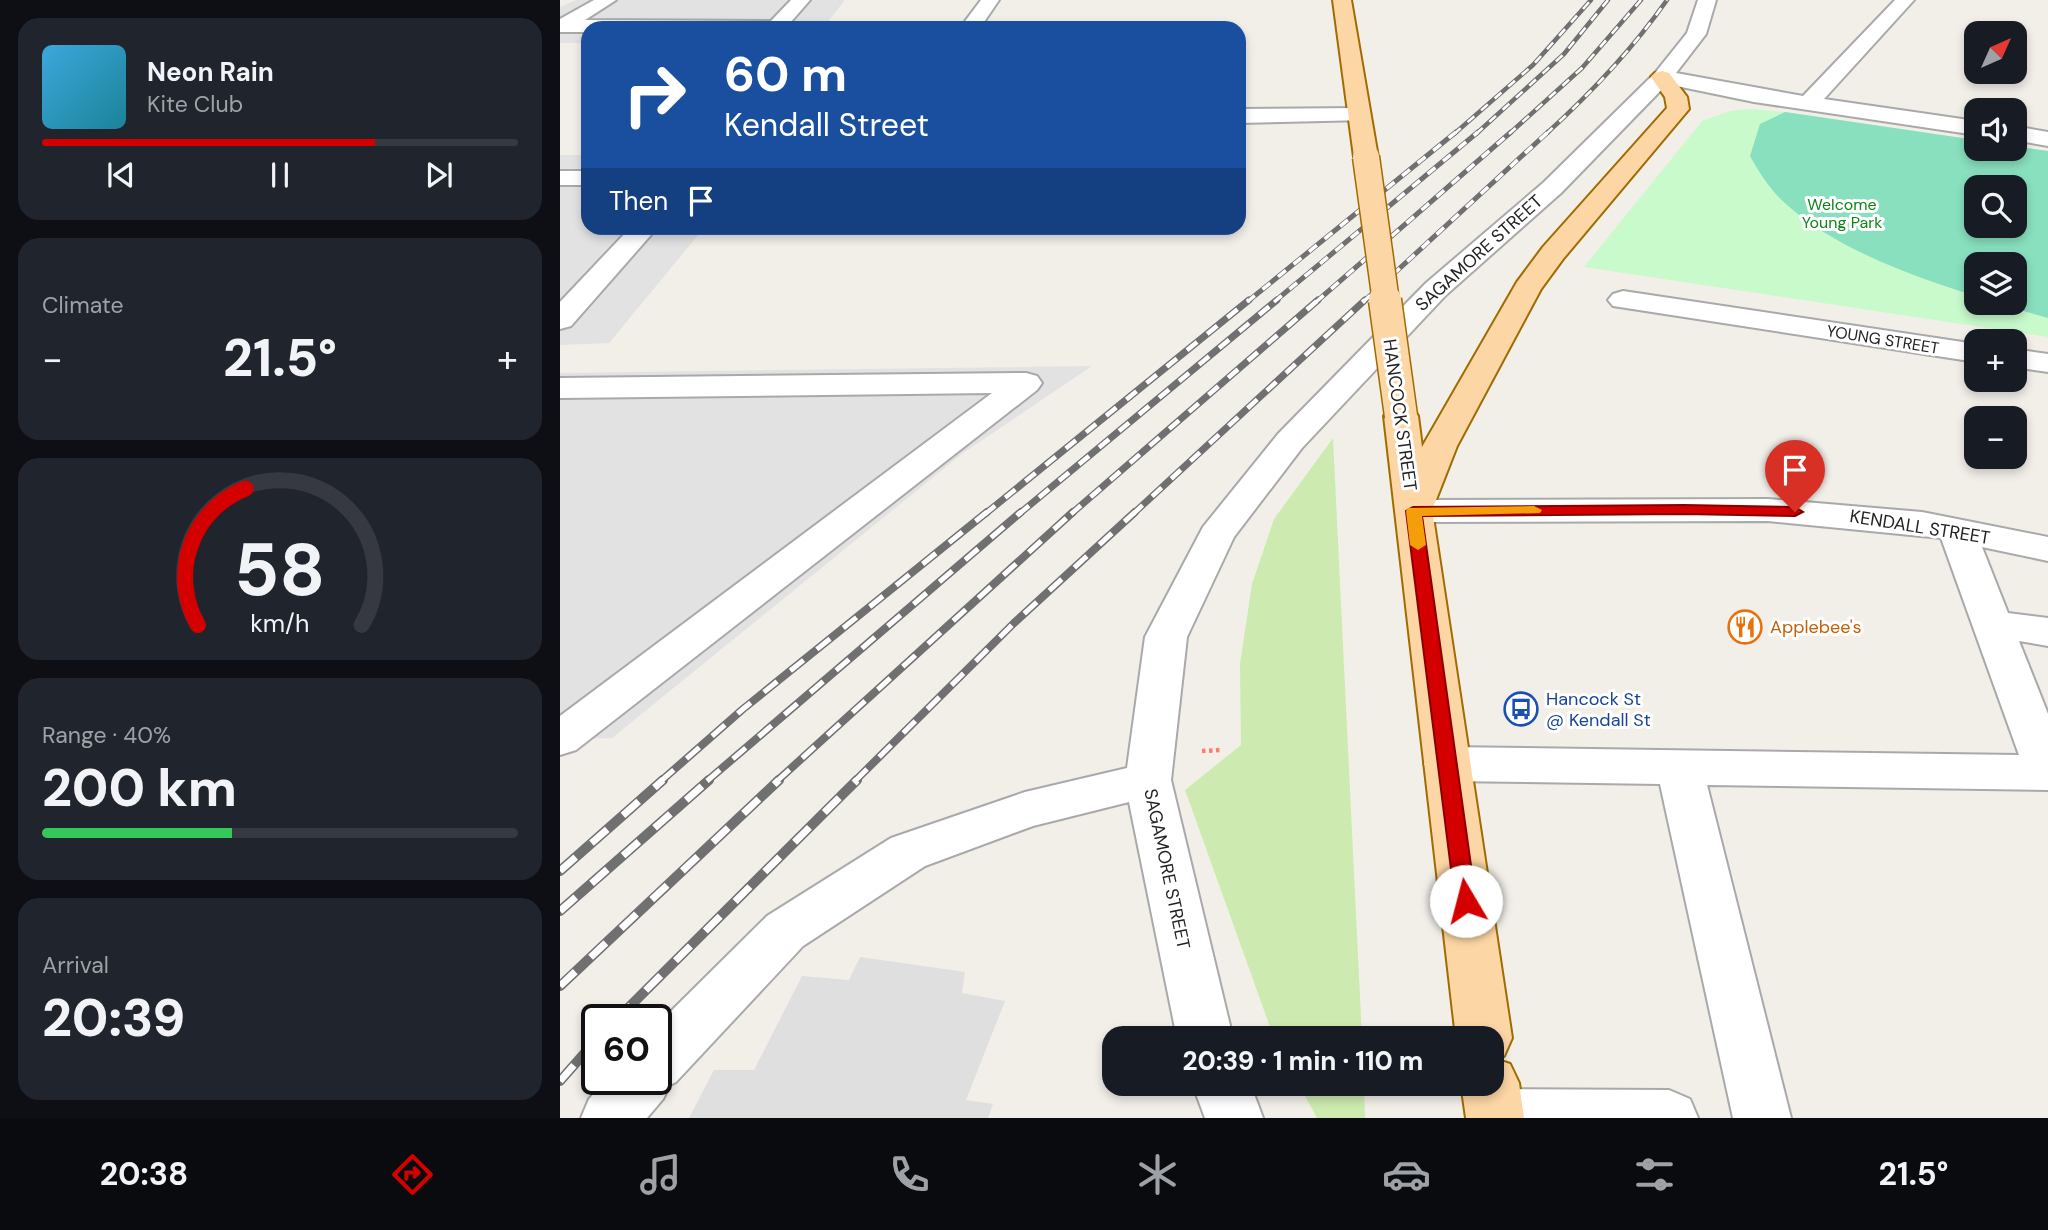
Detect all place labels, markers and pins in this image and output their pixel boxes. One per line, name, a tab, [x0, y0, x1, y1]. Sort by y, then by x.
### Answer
pin	[1765, 440, 1825, 512]
restaurant icon: Applebee's	[1726, 608, 1764, 646]
place label: Applebee's	[1770, 615, 1862, 639]
place label: Hancock St @ Kendall St	[1546, 687, 1651, 732]
bus stop icon: Hancock St @ Kendall St	[1502, 690, 1540, 728]

